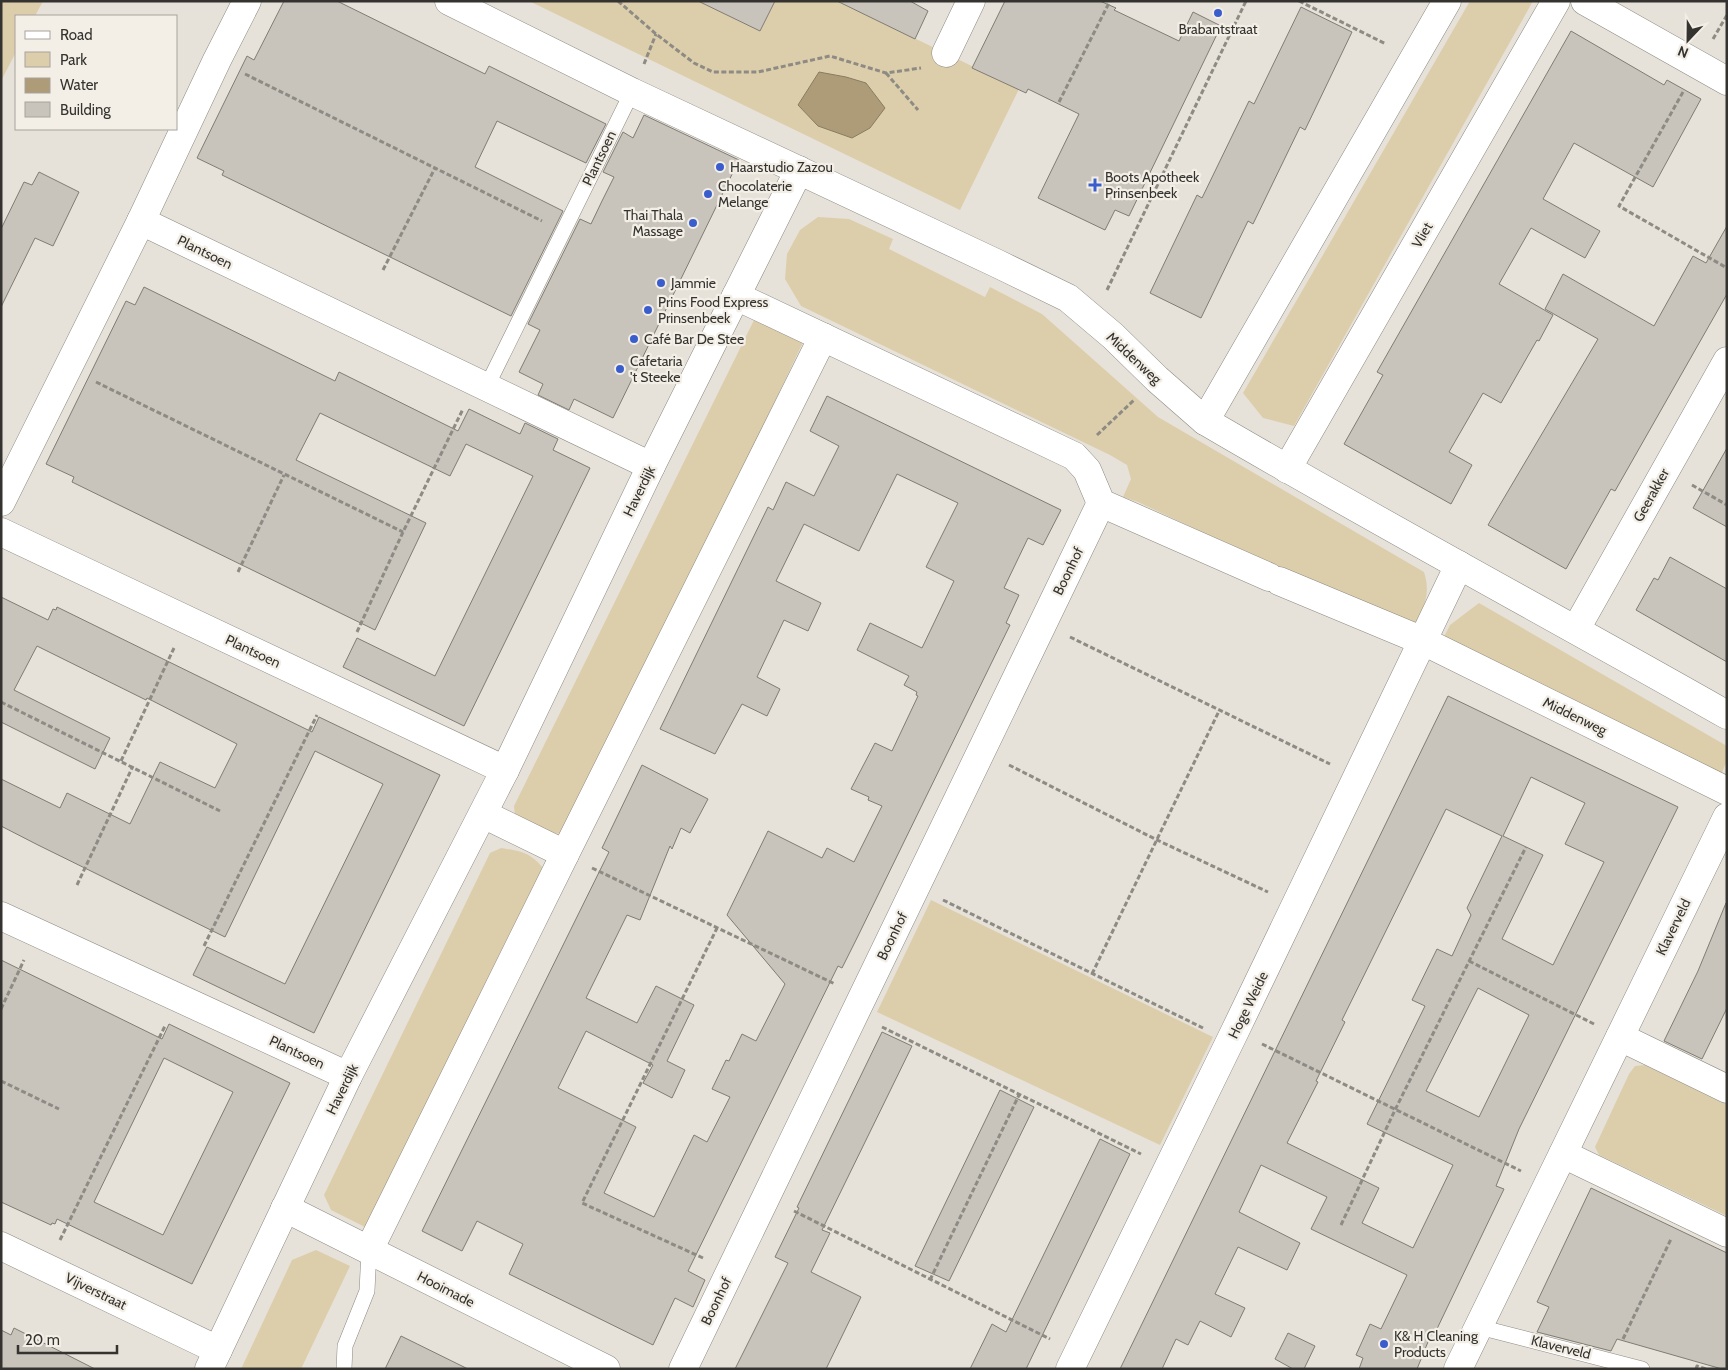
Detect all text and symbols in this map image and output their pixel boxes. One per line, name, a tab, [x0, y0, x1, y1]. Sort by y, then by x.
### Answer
marker: Brabantstraat	[1212, 7, 1224, 19]
legend	[15, 15, 178, 130]
north arrow	[1663, 15, 1713, 65]
place label: Brabantstraat	[1178, 20, 1258, 38]
text: Road	[60, 26, 93, 44]
text: N	[1675, 42, 1691, 62]
text: Park	[60, 51, 87, 69]
text: Water	[60, 76, 98, 94]
text: Building	[60, 101, 111, 119]
street label: Plantsoen	[578, 127, 620, 188]
place label: Haarstudio Zazou	[730, 158, 833, 176]
marker: Haarstudio Zazou	[714, 161, 726, 173]
place label: Boots Apotheek Prinsenbeek	[1105, 168, 1200, 202]
place label: Chocolaterie Melange	[718, 177, 792, 211]
marker: Boots Apotheek Prinsenbeek	[1089, 179, 1101, 191]
marker: Chocolaterie Melange	[702, 188, 714, 200]
place label: Thai Thala Massage	[623, 206, 683, 240]
marker: Thai Thala Massage	[687, 217, 699, 229]
street label: Vliet	[1408, 219, 1437, 251]
street label: Plantsoen	[175, 231, 236, 273]
place label: Jammie	[670, 274, 716, 292]
marker: Jammie	[655, 277, 667, 289]
place label: Prins Food Express Prinsenbeek	[658, 293, 768, 327]
marker: Prins Food Express Prinsenbeek	[642, 304, 654, 316]
street label: Middenweg	[1103, 328, 1166, 389]
place label: Café Bar De Stee	[644, 330, 744, 348]
marker: Café Bar De Stee	[628, 333, 640, 345]
place label: Cafetaria 't Steeke	[630, 352, 683, 386]
marker: Cafetaria 't Steeke	[614, 363, 626, 375]
street label: Haverdijk	[619, 462, 659, 519]
street label: Geerakker	[1629, 465, 1673, 525]
street label: Boonhof	[1049, 544, 1088, 598]
street label: Plantsoen	[223, 630, 284, 672]
street label: Middenweg	[1540, 693, 1611, 740]
street label: Klaverveld	[1652, 896, 1694, 958]
street label: Boonhof	[873, 909, 912, 963]
street label: Hoge Weide	[1224, 968, 1272, 1042]
street label: Plantsoen	[267, 1031, 328, 1073]
street label: Haverdijk	[322, 1060, 362, 1117]
street label: Hooimade	[414, 1267, 478, 1311]
street label: Vijverstraat	[62, 1268, 130, 1314]
street label: Boonhof	[697, 1274, 736, 1328]
scale bar	[18, 1322, 116, 1354]
place label: K& H Cleaning Products	[1394, 1327, 1479, 1361]
text: 20 m	[25, 1331, 60, 1349]
street label: Klaverveld	[1529, 1331, 1593, 1363]
marker: K& H Cleaning Products	[1378, 1338, 1390, 1350]

